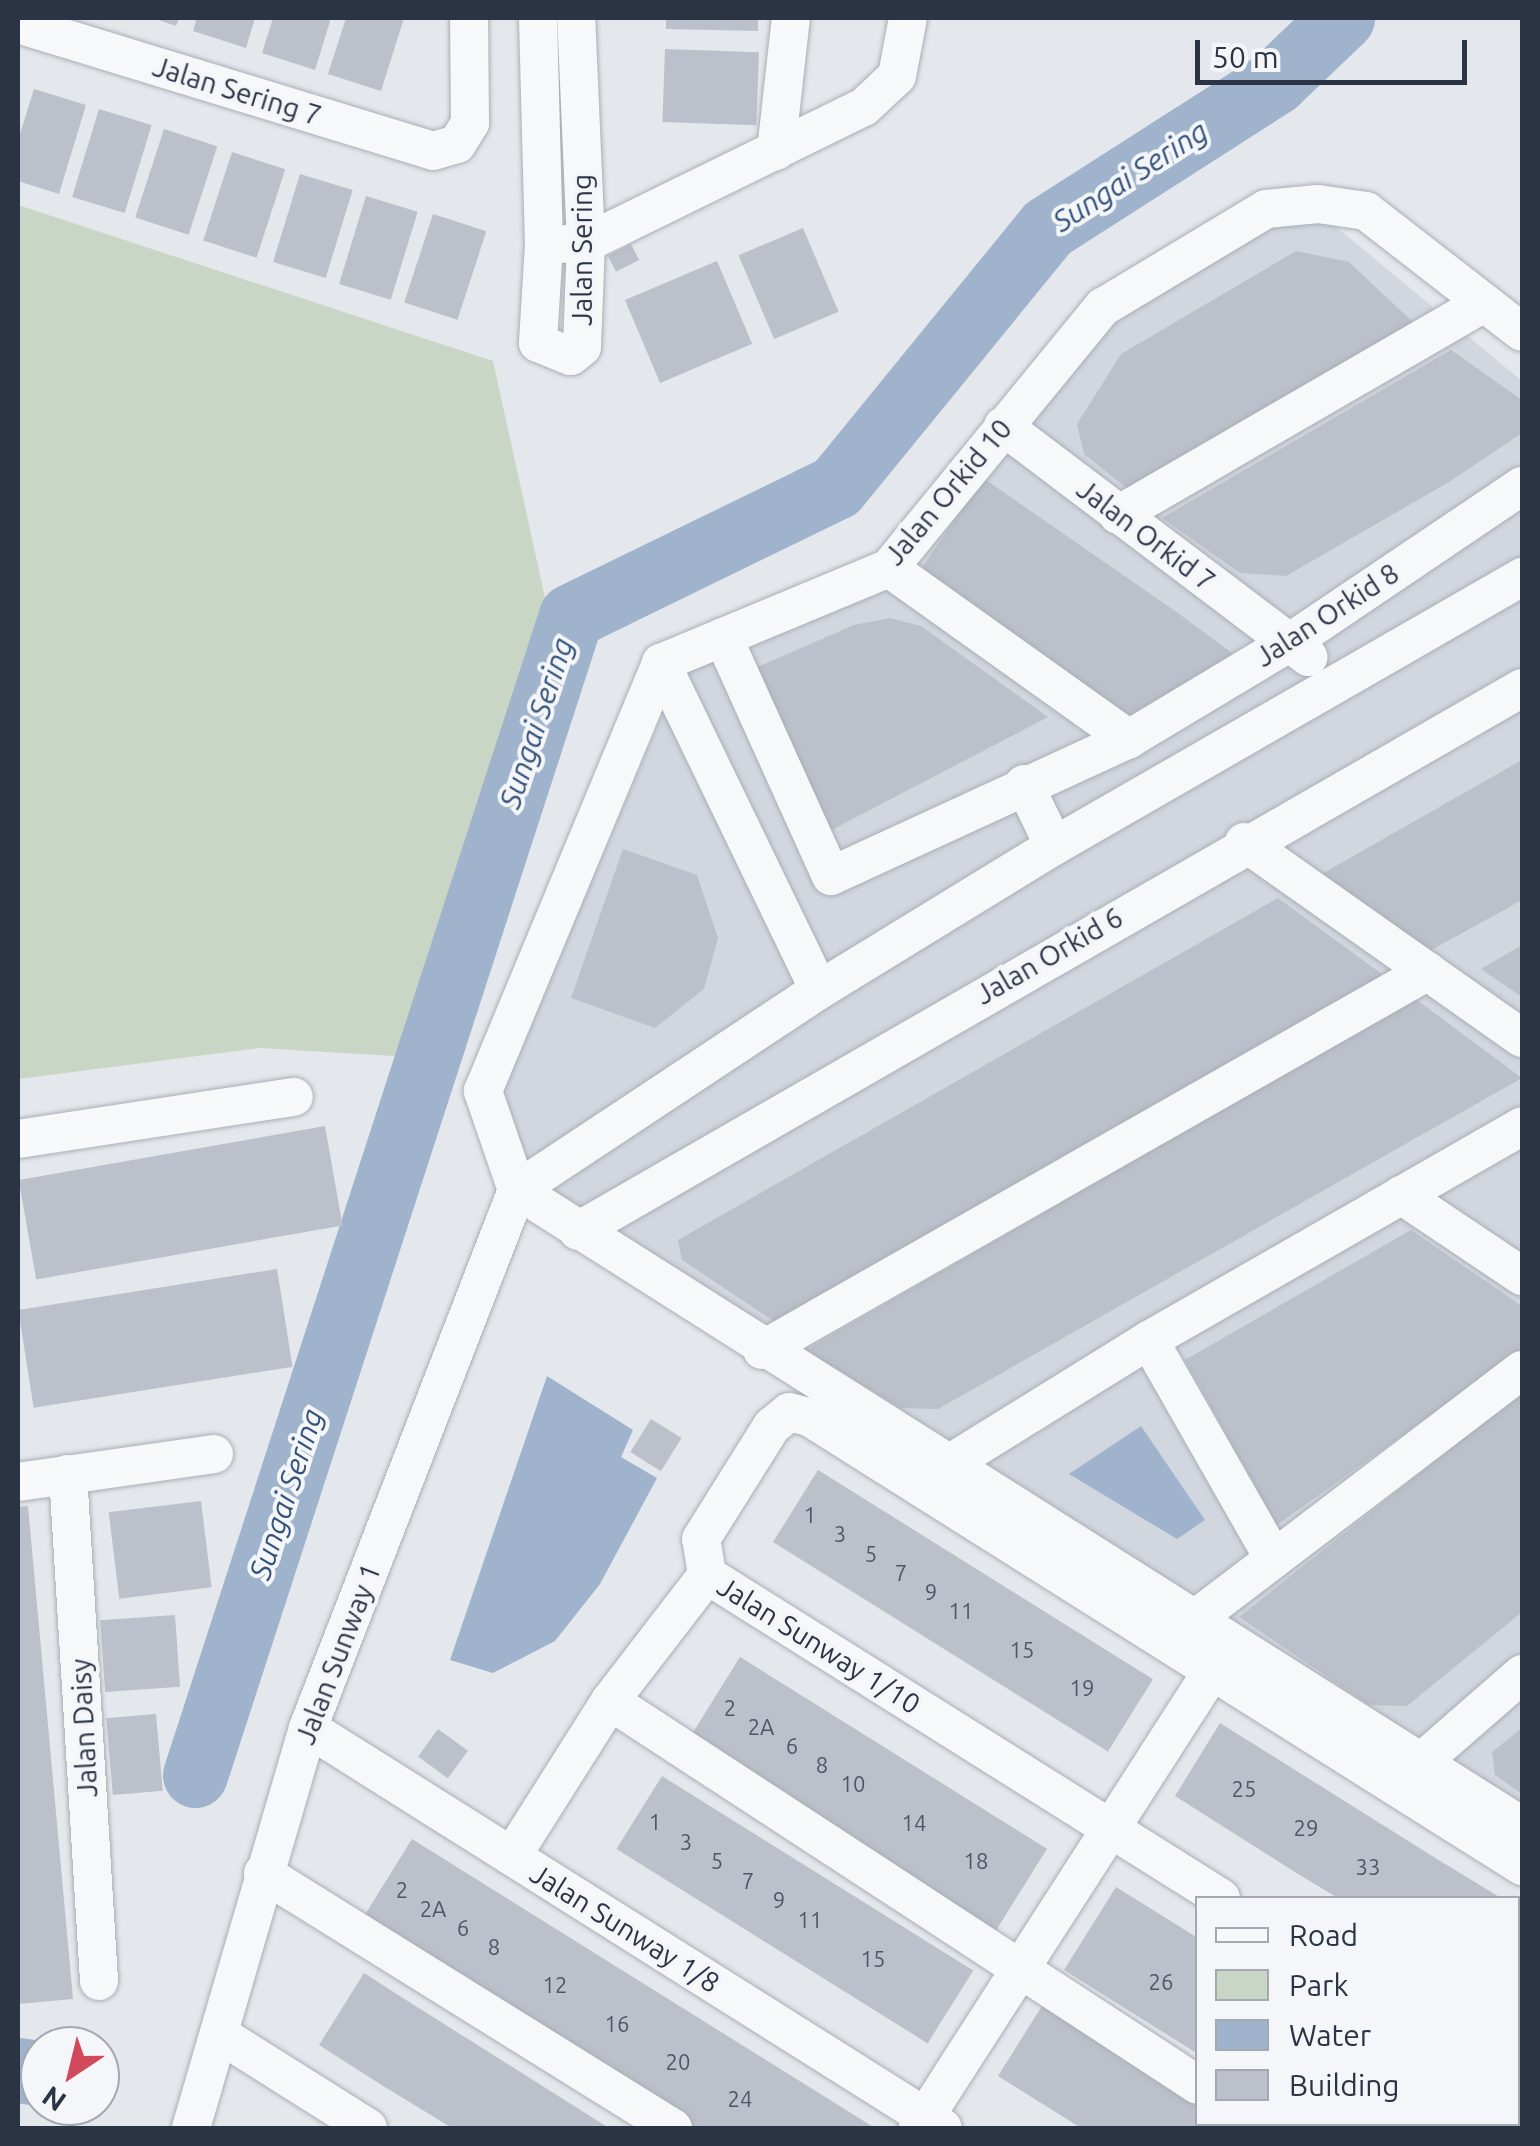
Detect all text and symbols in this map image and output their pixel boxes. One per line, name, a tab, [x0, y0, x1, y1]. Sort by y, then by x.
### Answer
scale bar	[1200, 20, 1472, 82]
text: 50 m	[1212, 40, 1279, 74]
street label: Jalan Sering 7	[149, 49, 325, 133]
water label: Sungai Sering	[1046, 113, 1214, 239]
street label: Jalan Sering	[565, 174, 599, 326]
street label: Jalan Orkid 10	[877, 412, 1019, 572]
street label: Jalan Orkid 7	[1070, 472, 1222, 598]
street label: Jalan Orkid 8	[1249, 556, 1405, 674]
water label: Sungai Sering	[491, 633, 581, 813]
street label: Jalan Orkid 6	[969, 900, 1129, 1012]
water label: Sungai Sering	[241, 1404, 331, 1584]
house number: 1	[804, 1502, 816, 1528]
house number: 3	[834, 1521, 846, 1547]
house number: 5	[865, 1541, 877, 1567]
street label: Jalan Sunway 1	[288, 1559, 388, 1749]
house number: 7	[895, 1560, 907, 1586]
street label: Jalan Sunway 1/10	[711, 1569, 927, 1721]
house number: 9	[925, 1579, 937, 1605]
house number: 11	[949, 1598, 973, 1624]
house number: 15	[1010, 1637, 1034, 1663]
street label: Jalan Daisy	[64, 1658, 104, 1798]
house number: 19	[1070, 1675, 1094, 1701]
house number: 2	[724, 1695, 736, 1721]
house number: 2A	[748, 1714, 774, 1740]
house number: 6	[786, 1733, 798, 1759]
house number: 8	[816, 1752, 828, 1778]
house number: 10	[841, 1771, 865, 1797]
house number: 25	[1232, 1776, 1256, 1802]
house number: 1	[649, 1809, 661, 1835]
house number: 14	[902, 1810, 926, 1836]
house number: 29	[1294, 1815, 1318, 1841]
house number: 3	[680, 1829, 692, 1855]
house number: 5	[711, 1848, 723, 1874]
house number: 18	[964, 1848, 988, 1874]
house number: 33	[1356, 1854, 1380, 1880]
street label: Jalan Sunway 1/8	[524, 1856, 726, 2000]
house number: 7	[742, 1868, 754, 1894]
house number: 2	[396, 1877, 408, 1903]
house number: 9	[773, 1887, 785, 1913]
house number: 2A	[420, 1896, 446, 1922]
legend	[1195, 1896, 1520, 2126]
house number: 11	[798, 1907, 822, 1933]
house number: 6	[457, 1915, 469, 1941]
text: Road	[1289, 1918, 1358, 1952]
house number: 8	[488, 1934, 500, 1960]
house number: 15	[861, 1946, 885, 1972]
text: Park	[1289, 1968, 1349, 2002]
house number: 26	[1149, 1969, 1173, 1995]
house number: 12	[543, 1972, 567, 1998]
house number: 16	[605, 2011, 629, 2037]
text: Water	[1289, 2018, 1371, 2052]
north arrow	[20, 2026, 120, 2126]
house number: 20	[666, 2049, 690, 2075]
text: Building	[1289, 2068, 1400, 2102]
text: N	[36, 2081, 71, 2118]
house number: 24	[728, 2086, 752, 2112]

